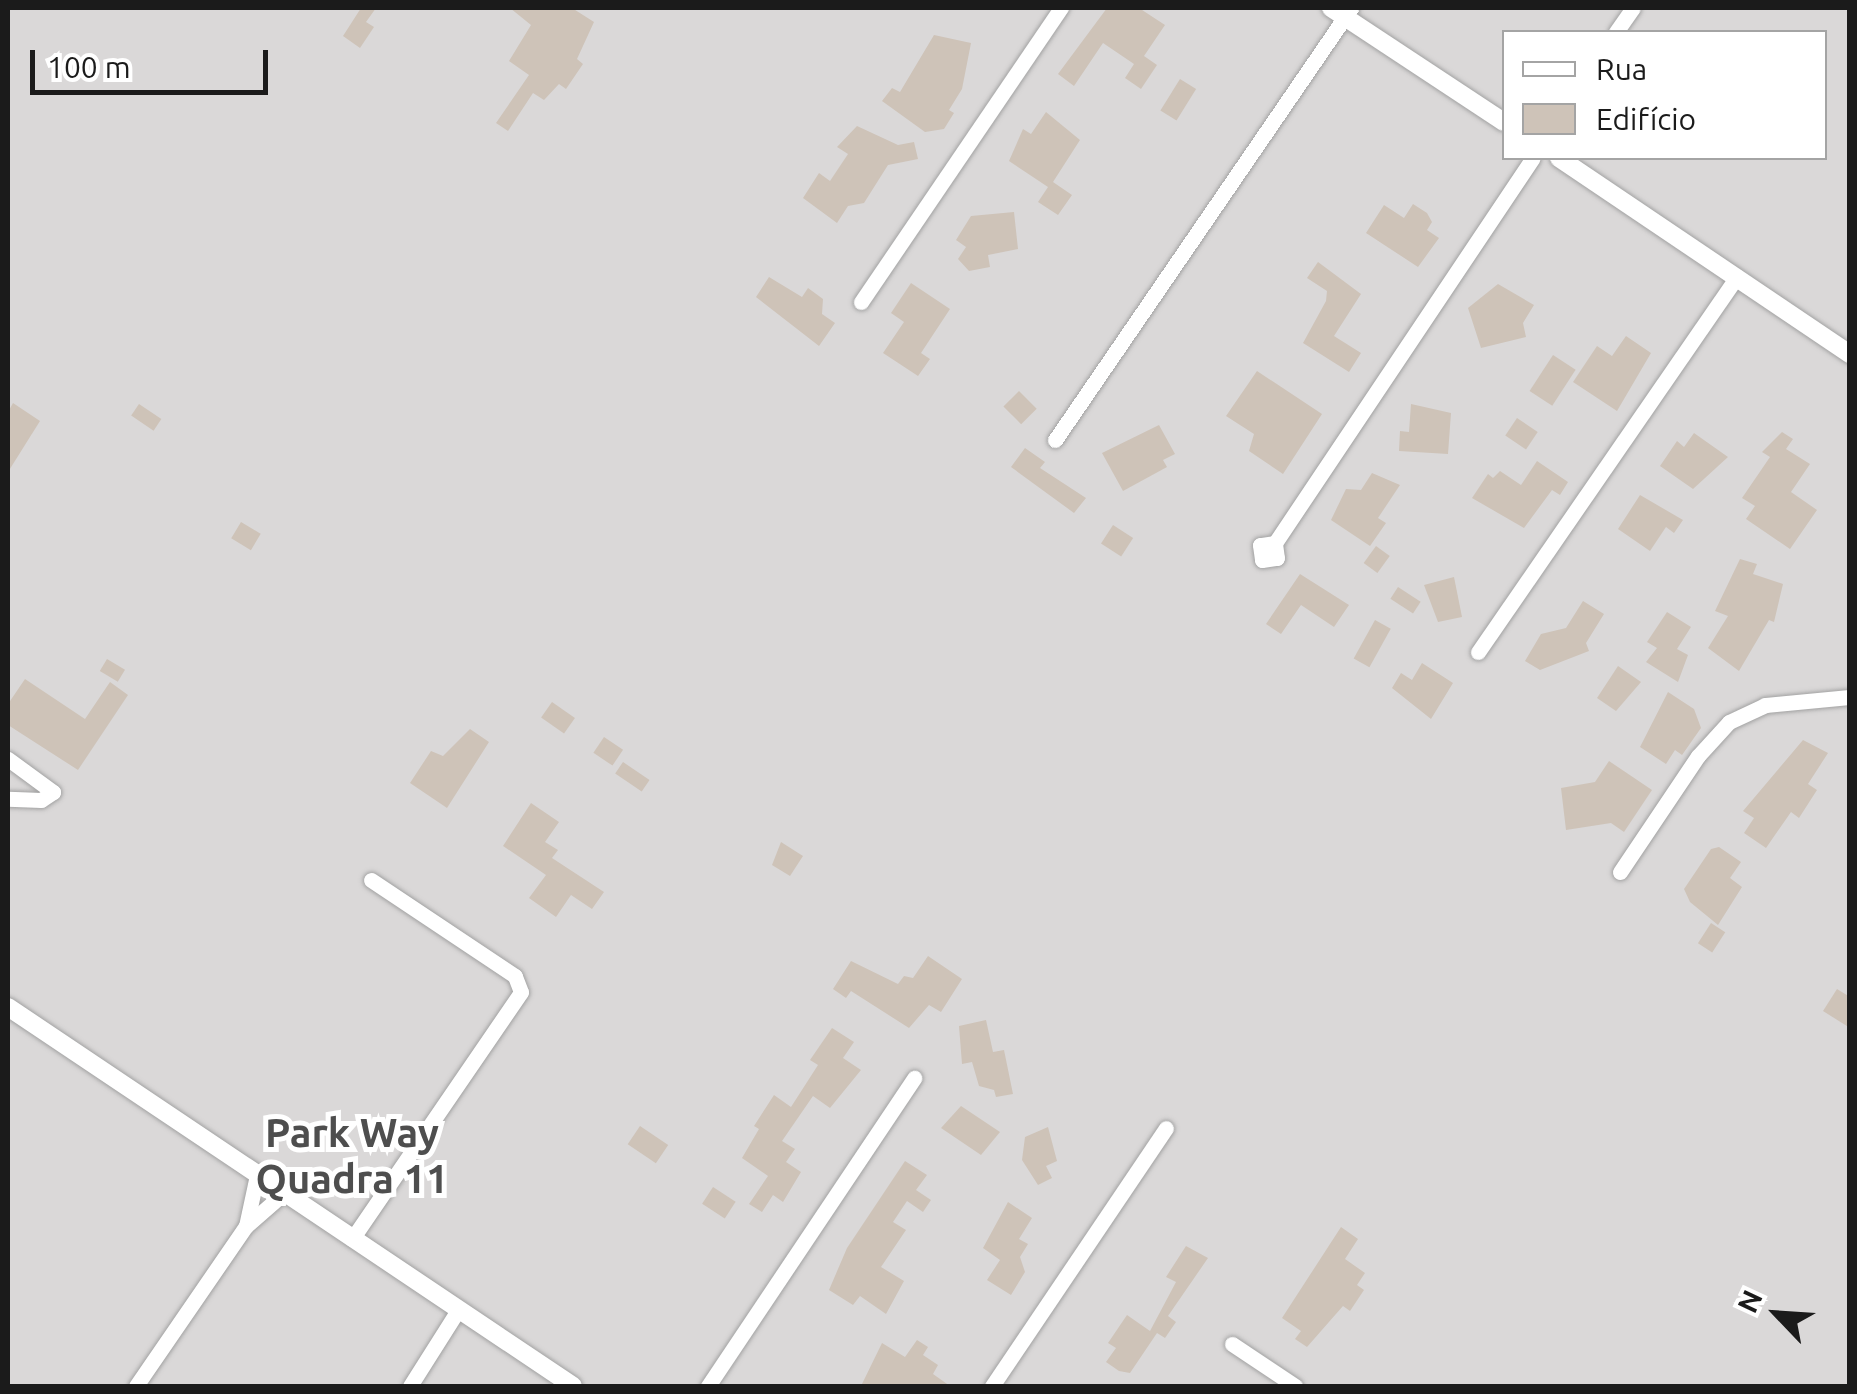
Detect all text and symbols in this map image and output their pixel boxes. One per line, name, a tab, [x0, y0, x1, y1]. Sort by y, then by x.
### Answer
scale bar	[35, 30, 272, 92]
legend	[1502, 30, 1827, 160]
text: 100 m	[47, 50, 131, 84]
text: Rua	[1596, 52, 1647, 86]
text: Edifício	[1596, 102, 1696, 136]
district label: Park Way Quadra 11	[255, 1109, 449, 1203]
north arrow	[1727, 1264, 1827, 1364]
text: N	[1731, 1285, 1768, 1317]

